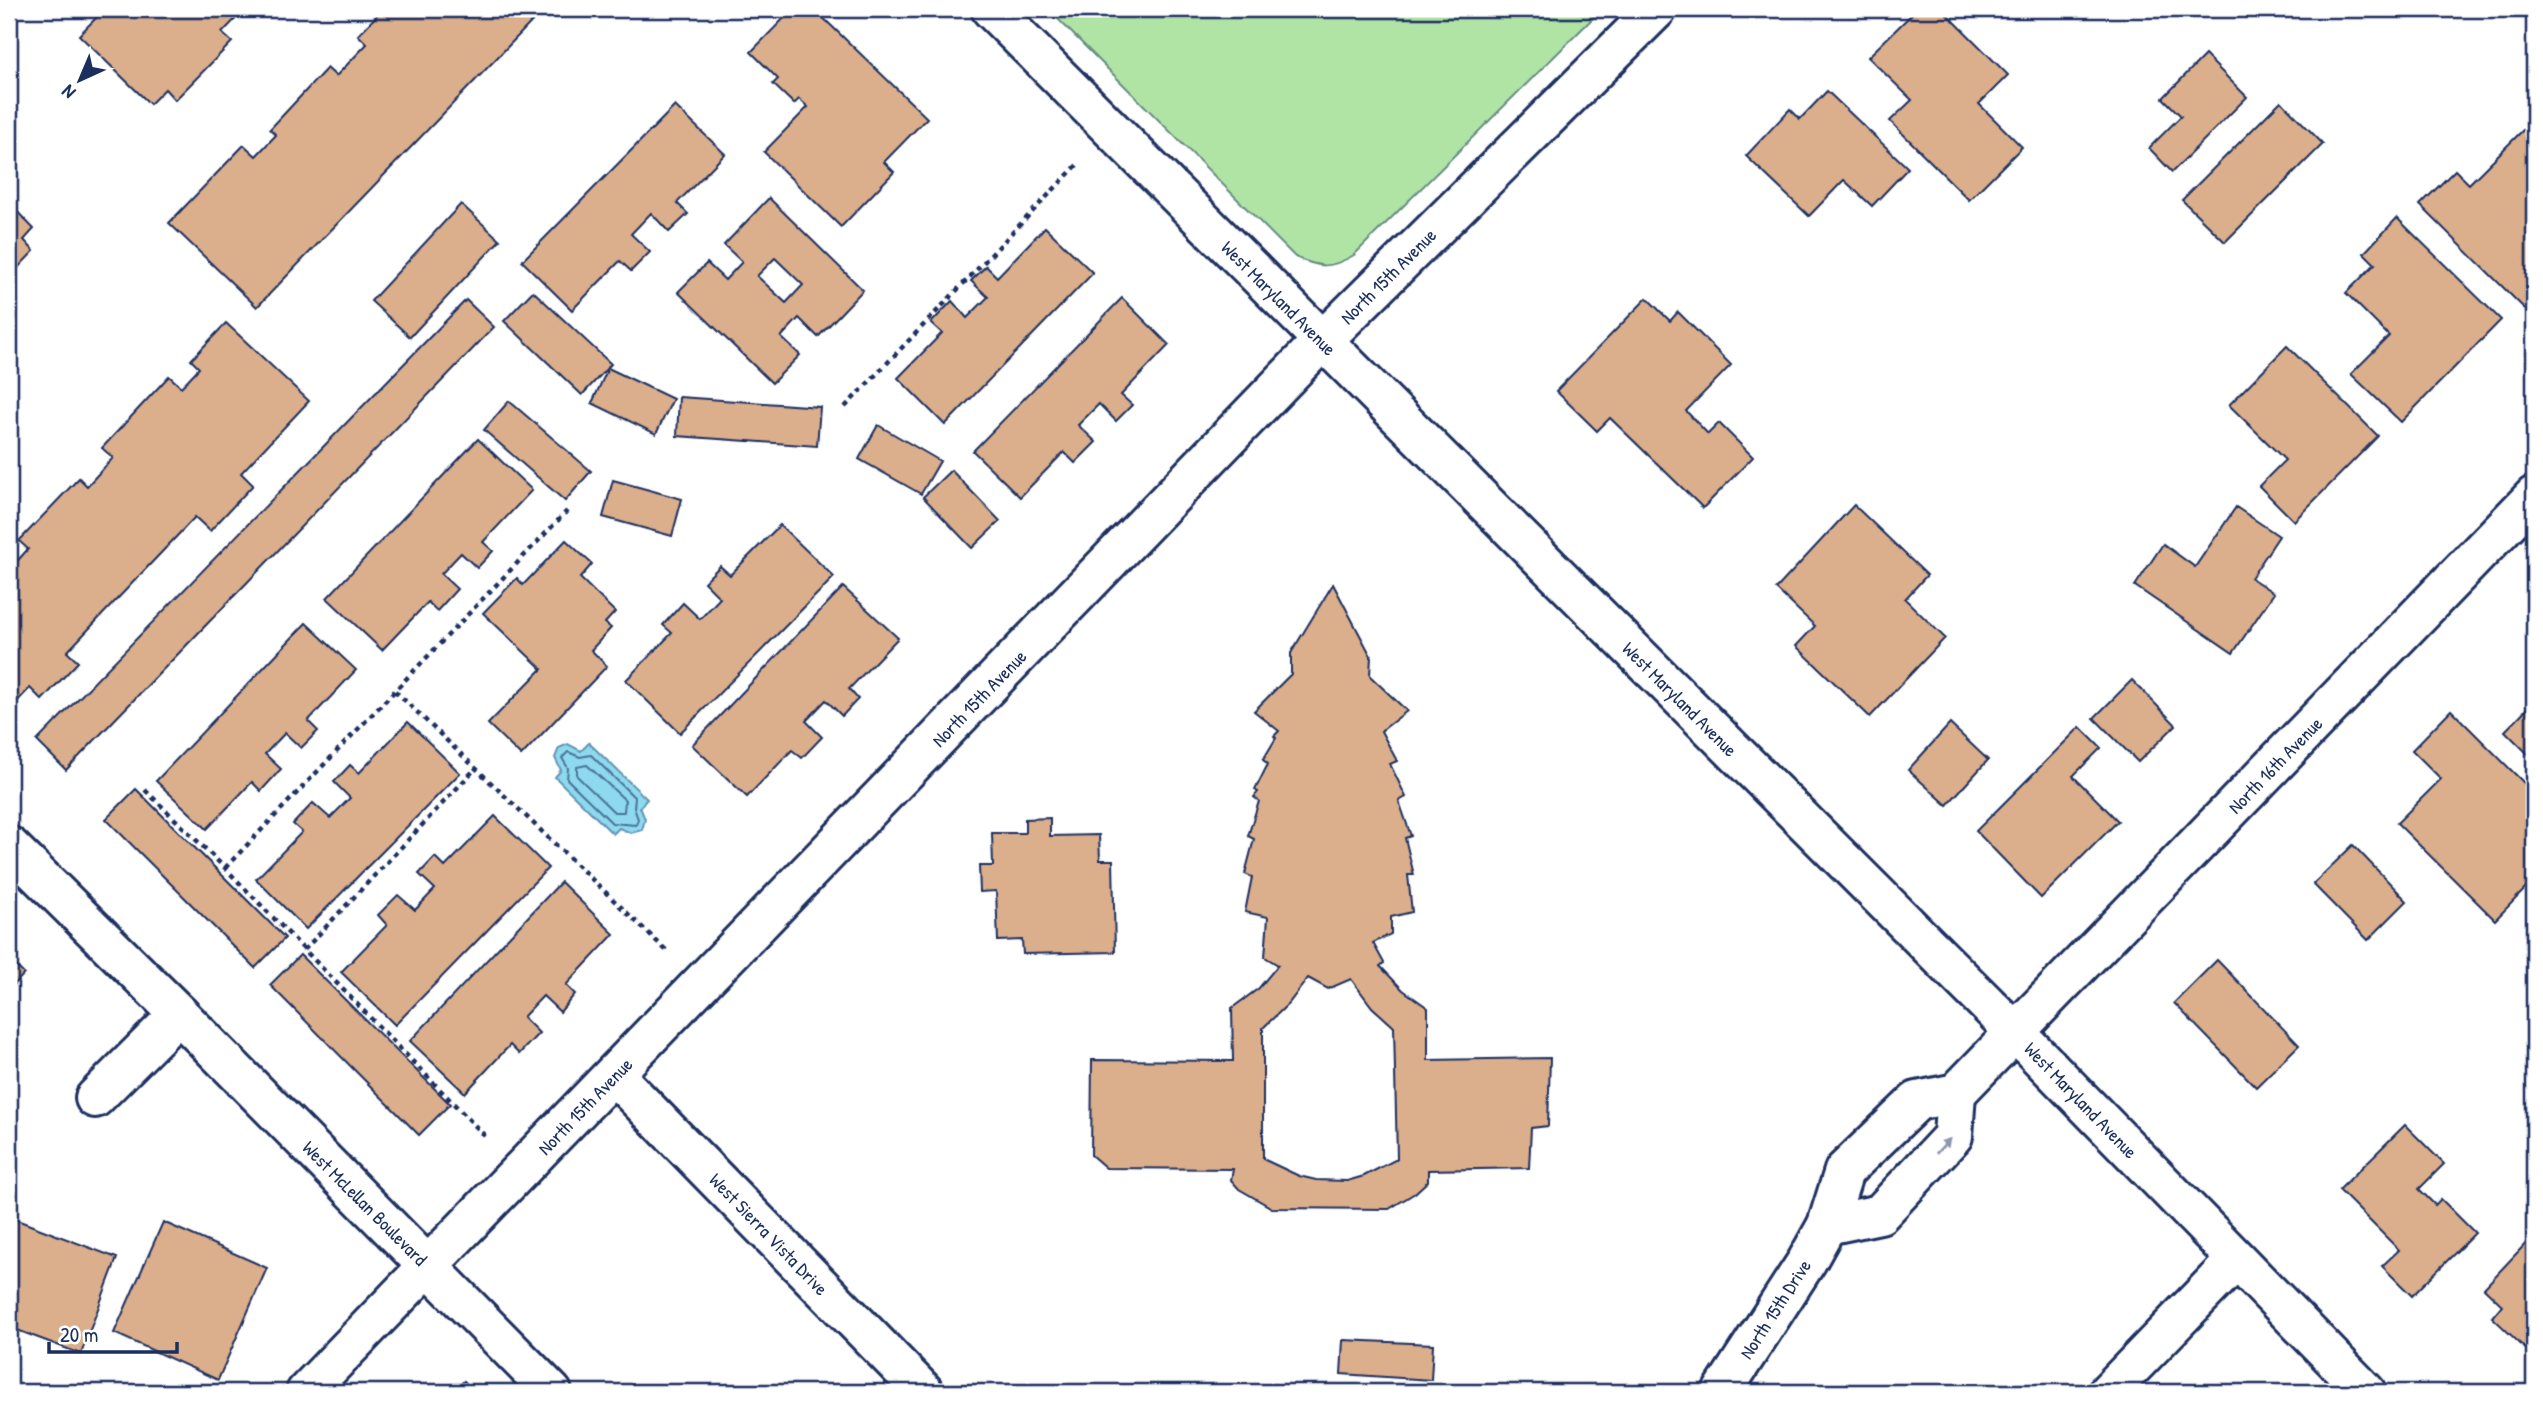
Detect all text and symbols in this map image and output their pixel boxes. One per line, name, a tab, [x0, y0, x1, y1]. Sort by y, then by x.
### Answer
north arrow	[46, 46, 116, 116]
text: N	[56, 79, 81, 105]
street label: North 15th Avenue	[1334, 222, 1442, 330]
street label: West Maryland Avenue	[1216, 235, 1342, 361]
street label: West Maryland Avenue	[1617, 636, 1743, 762]
street label: North 15th Avenue	[926, 643, 1032, 752]
street label: North 16th Avenue	[2222, 711, 2328, 819]
street label: West Maryland Avenue	[2019, 1036, 2144, 1164]
street label: North 15th Avenue	[532, 1051, 638, 1160]
street label: West McLellan Boulevard	[297, 1135, 434, 1272]
one-way arrow	[1935, 1138, 1951, 1155]
street label: West Sierra Vista Drive	[704, 1167, 835, 1301]
street label: North 15th Drive	[1733, 1254, 1817, 1364]
scale bar	[49, 1310, 177, 1354]
text: 20 m	[60, 1320, 98, 1349]

